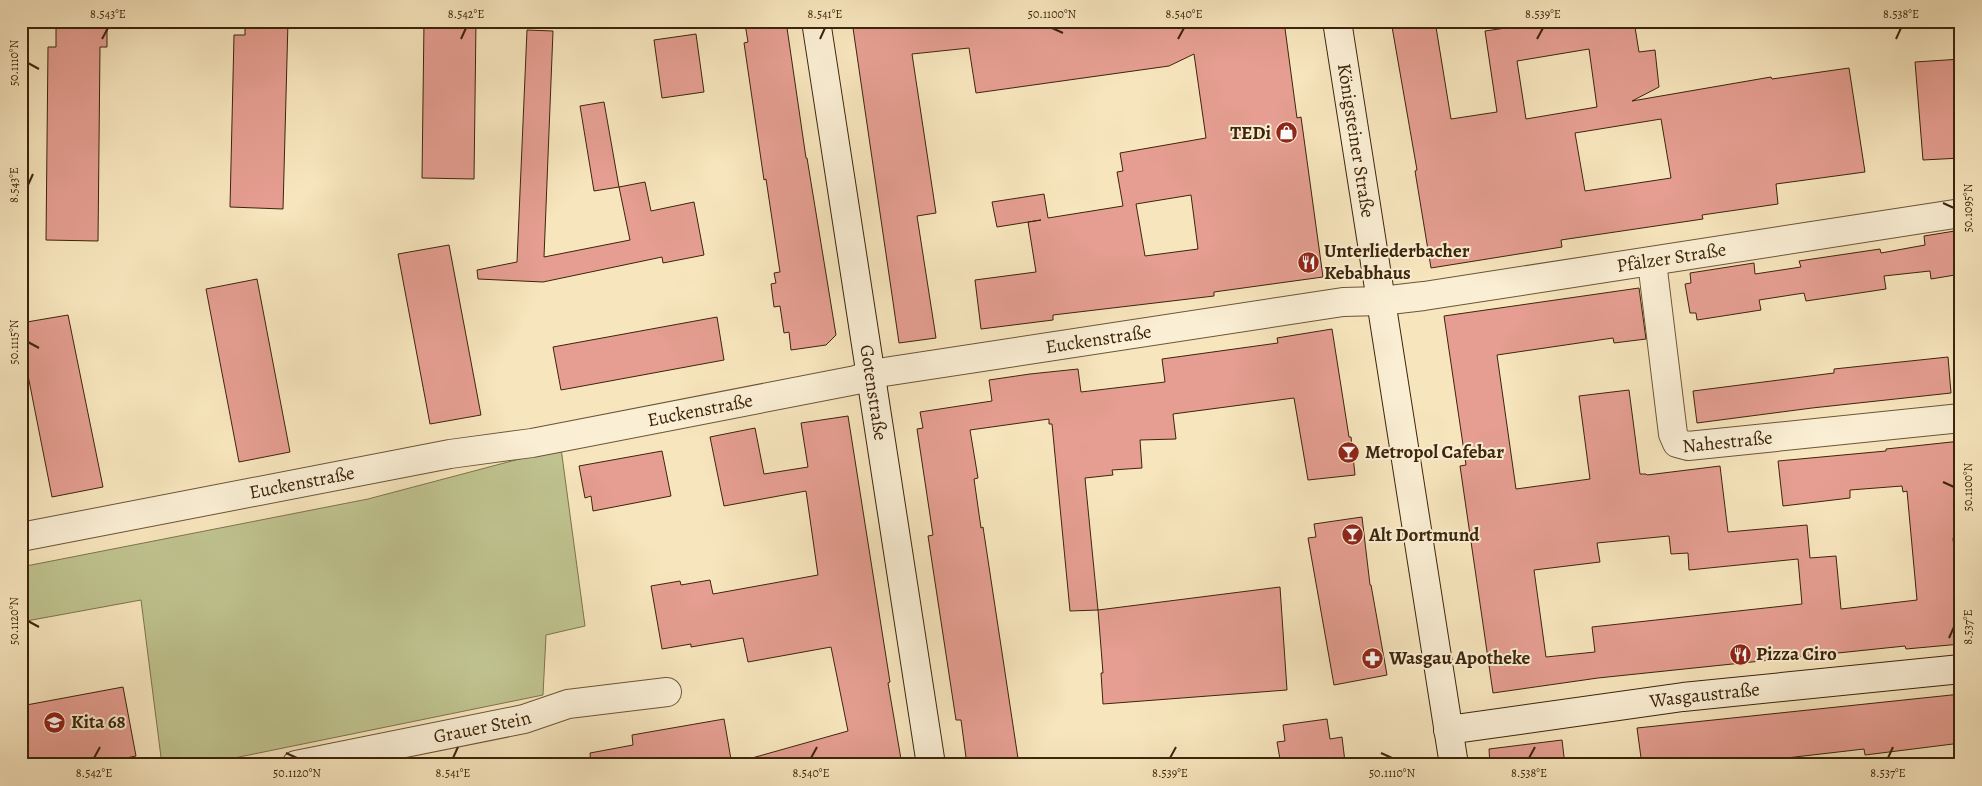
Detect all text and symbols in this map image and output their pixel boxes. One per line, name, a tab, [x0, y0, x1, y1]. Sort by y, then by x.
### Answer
text: 8.543°E	[90, 6, 126, 22]
text: 8.542°E	[448, 6, 484, 22]
text: 8.541°E	[808, 6, 842, 22]
text: 50.1100°N	[1028, 6, 1077, 22]
text: 8.540°E	[1165, 6, 1203, 22]
text: 8.539°E	[1525, 6, 1561, 22]
text: 8.538°E	[1883, 6, 1919, 22]
text: 50.1110°N	[6, 40, 22, 86]
street label: Königsteiner Straße	[1331, 61, 1381, 220]
place label: TEDi	[1230, 120, 1271, 146]
shop icon: TEDi	[1275, 121, 1299, 145]
text: 8.543°E	[6, 167, 22, 203]
text: 50.1095°N	[1960, 183, 1976, 232]
street label: Pfälzer Straße	[1615, 236, 1728, 279]
place label: Unterliederbacher Kebabhaus	[1324, 238, 1470, 286]
restaurant icon: Unterliederbacher Kebabhaus	[1296, 250, 1320, 274]
street label: Euckenstraße	[1044, 318, 1153, 360]
text: 50.1115°N	[6, 319, 22, 364]
street label: Gotenstraße	[853, 343, 894, 442]
street label: Euckenstraße	[645, 387, 755, 433]
street label: Nahestraße	[1681, 424, 1774, 460]
place label: Metropol Cafebar	[1365, 439, 1504, 465]
bar icon: Metropol Cafebar	[1337, 440, 1361, 464]
street label: Euckenstraße	[247, 460, 357, 506]
text: 50.1100°N	[1960, 462, 1976, 511]
place label: Alt Dortmund	[1368, 522, 1480, 548]
bar icon: Alt Dortmund	[1341, 523, 1365, 547]
text: 50.1120°N	[6, 597, 22, 645]
text: 8.537°E	[1960, 609, 1976, 645]
place label: Pizza Ciro	[1756, 641, 1837, 667]
restaurant icon: Pizza Ciro	[1728, 642, 1752, 666]
place label: Wasgau Apotheke	[1388, 645, 1531, 671]
pharmacy icon: Wasgau Apotheke	[1361, 646, 1385, 670]
street label: Wasgaustraße	[1647, 676, 1761, 715]
street label: Grauer Stein	[431, 705, 535, 750]
place label: Kita 68	[71, 709, 126, 735]
school or university icon: Kita 68	[43, 710, 67, 734]
text: 8.542°E	[76, 765, 112, 781]
text: 50.1120°N	[273, 765, 321, 781]
text: 8.541°E	[436, 765, 470, 781]
text: 8.540°E	[792, 765, 830, 781]
text: 8.539°E	[1152, 765, 1188, 781]
text: 50.1110°N	[1369, 765, 1415, 781]
text: 8.538°E	[1511, 765, 1547, 781]
text: 8.537°E	[1870, 765, 1906, 781]

